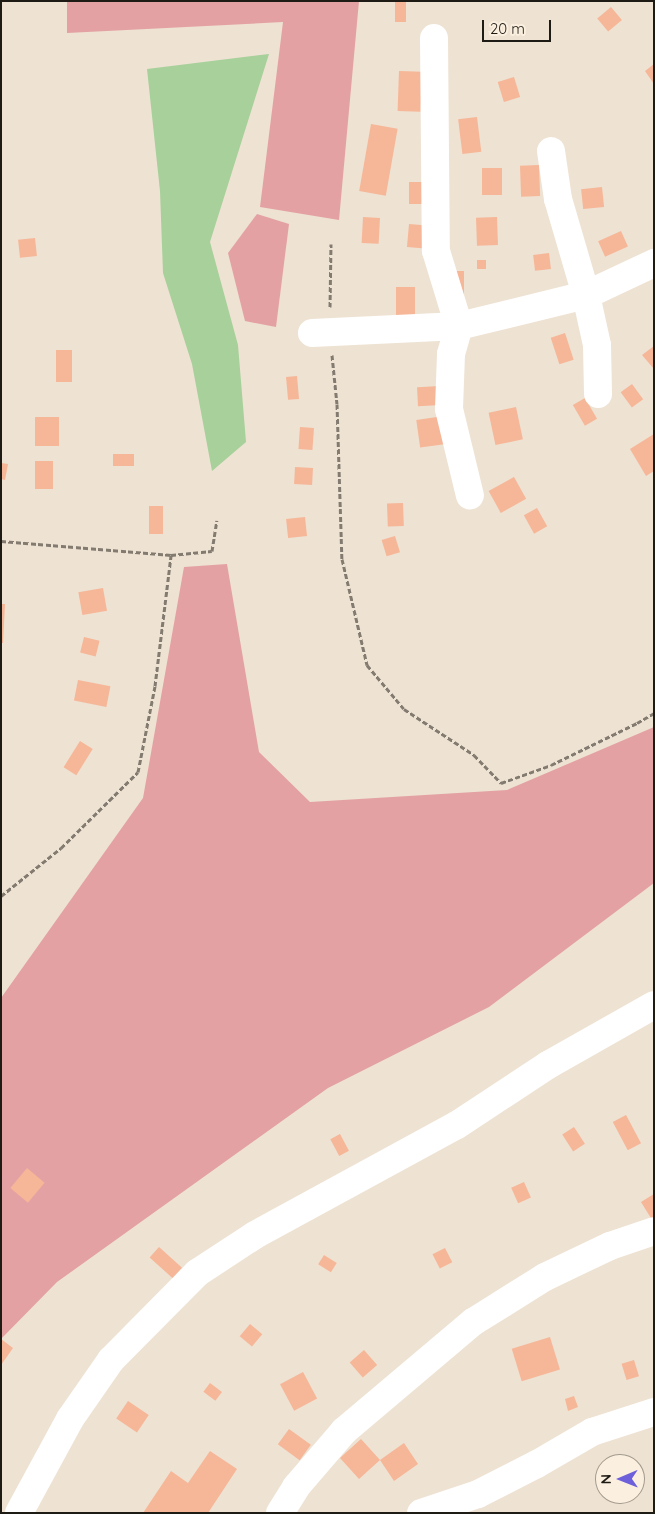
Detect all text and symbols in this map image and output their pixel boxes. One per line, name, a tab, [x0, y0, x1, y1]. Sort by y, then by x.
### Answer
scale bar	[485, 10, 554, 42]
text: 20 m	[490, 19, 525, 38]
north arrow	[595, 1454, 645, 1504]
text: N	[597, 1474, 615, 1485]

